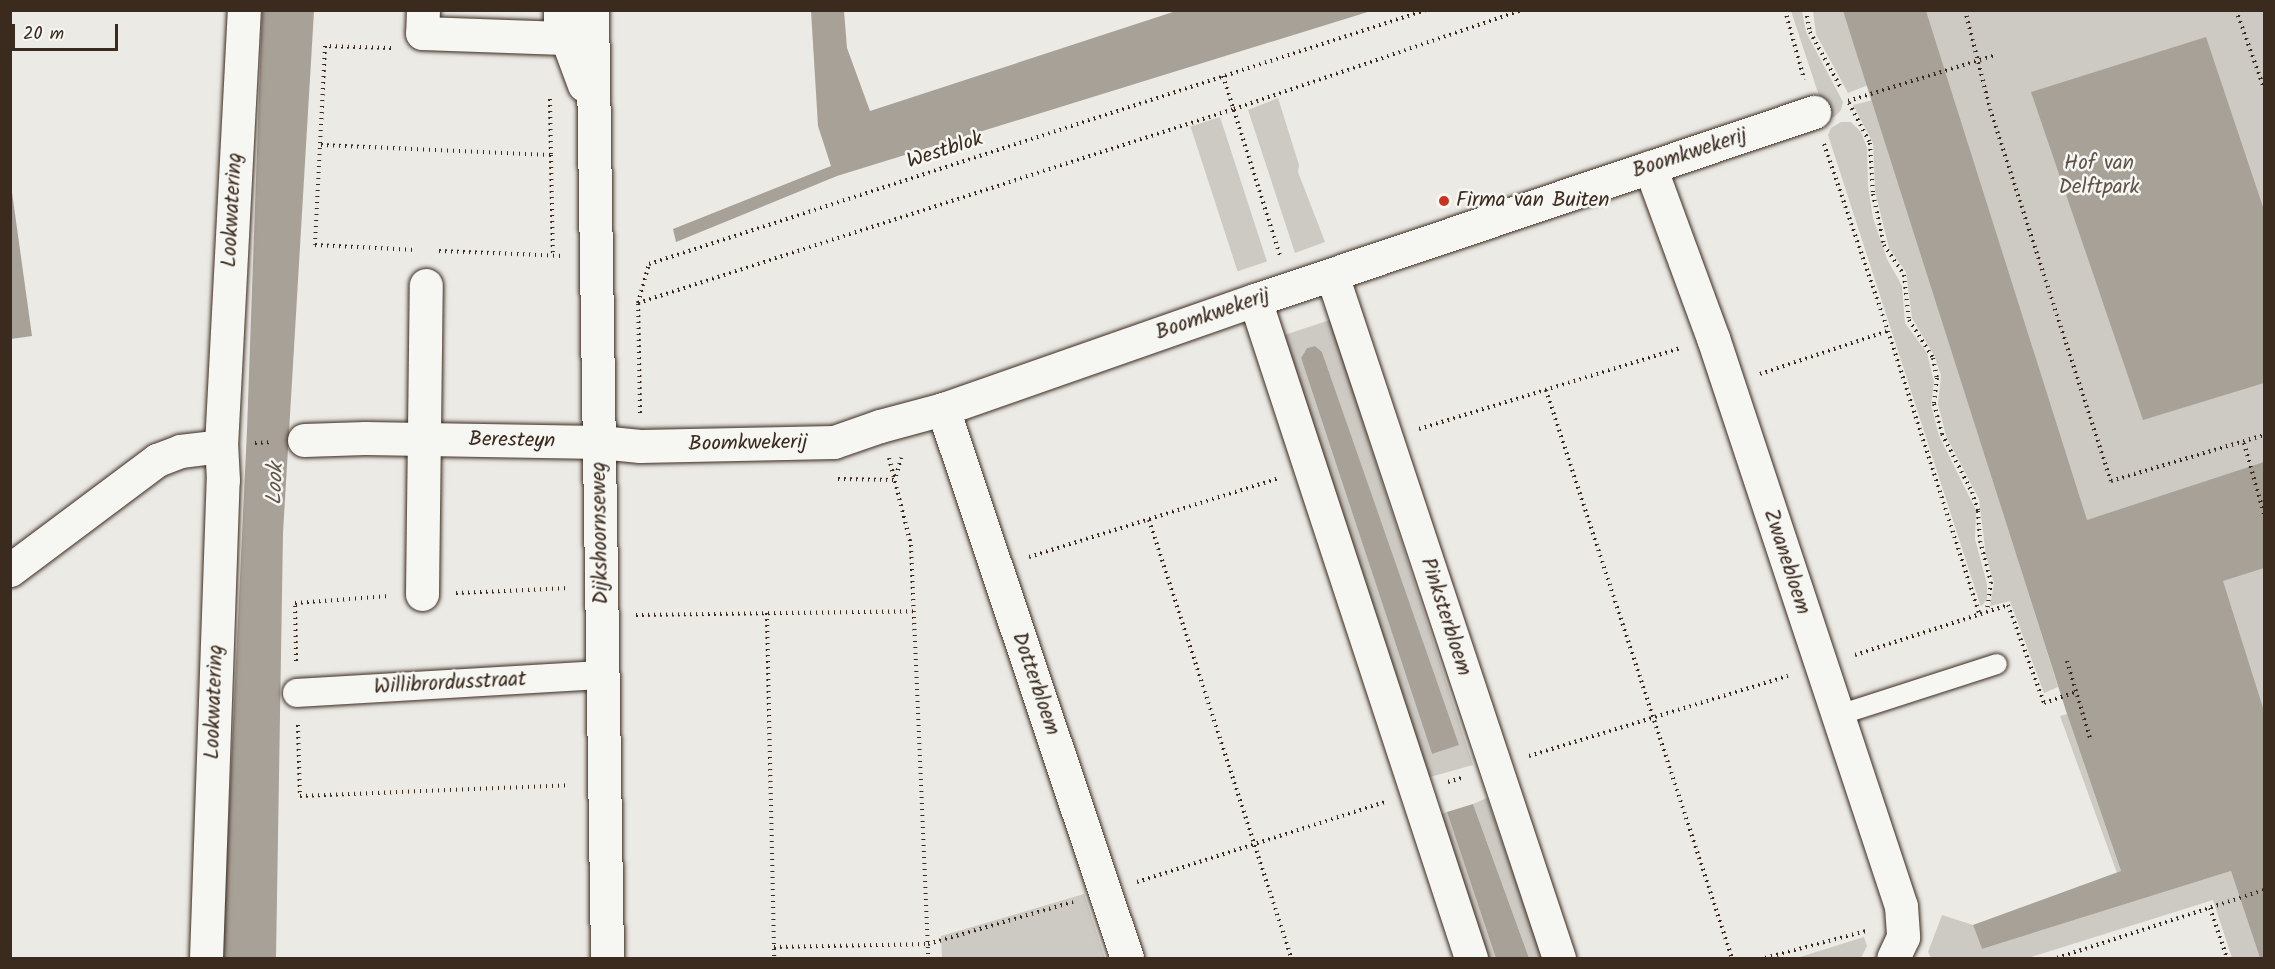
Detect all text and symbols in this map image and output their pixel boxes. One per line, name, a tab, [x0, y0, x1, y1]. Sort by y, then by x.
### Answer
scale bar	[15, 12, 122, 50]
text: 20 m	[23, 20, 64, 49]
street label: Boomkwekerij	[1629, 124, 1751, 184]
street label: Westblok	[904, 127, 986, 175]
park label: Hof van Delftpark	[2059, 151, 2139, 201]
street label: Lookwatering	[217, 152, 249, 268]
place label: Firma van Buiten	[1456, 188, 1609, 214]
marker: Firma van Buiten	[1437, 194, 1451, 208]
street label: Boomkwekerij	[1153, 284, 1273, 346]
street label: Beresteyn	[468, 428, 556, 454]
street label: Boomkwekerij	[688, 430, 808, 458]
street label: Dijkshoornseweg	[587, 461, 615, 605]
water label: Look	[262, 462, 290, 506]
street label: Zwanebloem	[1757, 506, 1815, 618]
street label: Pinksterbloem	[1414, 555, 1476, 679]
street label: Dotterbloem	[1006, 629, 1064, 739]
street label: Lookwatering	[200, 644, 230, 760]
street label: Willibrordusstraat	[373, 667, 527, 701]

